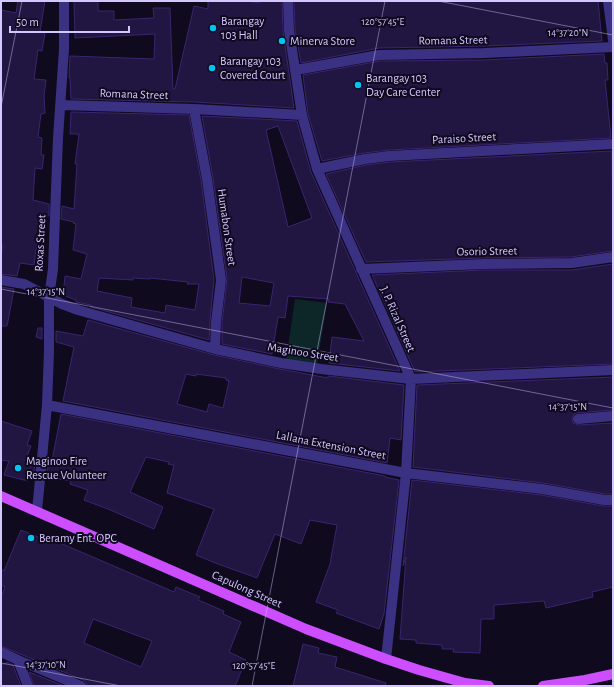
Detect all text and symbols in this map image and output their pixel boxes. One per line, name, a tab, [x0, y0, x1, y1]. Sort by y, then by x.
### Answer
scale bar	[10, 8, 129, 34]
place label: Barangay 103 Hall	[221, 15, 264, 41]
text: 50 m	[16, 16, 39, 28]
text: 120°57'45"E	[362, 17, 405, 27]
marker: Barangay 103 Hall	[208, 23, 218, 33]
text: 14°37'20"N	[548, 28, 588, 38]
street label: Romana Street	[418, 33, 488, 47]
place label: Minerva Store	[290, 35, 355, 47]
marker: Minerva Store	[277, 36, 287, 46]
place label: Barangay 103 Covered Court	[220, 55, 286, 81]
marker: Barangay 103 Covered Court	[207, 63, 217, 73]
place label: Barangay 103 Day Care Center	[366, 72, 440, 99]
marker: Barangay 103 Day Care Center	[353, 80, 363, 90]
street label: Romana Street	[99, 87, 169, 101]
street label: Paraiso Street	[432, 130, 496, 146]
street label: Humabon Street	[216, 188, 238, 266]
street label: Roxas Street	[33, 214, 47, 272]
street label: Osorio Street	[457, 244, 518, 258]
street label: J. P. Rizal Street	[378, 285, 418, 354]
text: 14°37'15"N	[27, 287, 65, 297]
street label: Maginoo Street	[267, 340, 340, 364]
text: 14°37'15"N	[549, 402, 587, 412]
street label: Lallana Extension Street	[275, 428, 387, 462]
place label: Maginoo Fire Rescue Volunteer	[26, 455, 106, 481]
marker: Maginoo Fire Rescue Volunteer	[13, 463, 23, 473]
place label: Beramy Ent. OPC	[39, 532, 117, 545]
marker: Beramy Ent. OPC	[26, 533, 36, 543]
street label: Capulong Street	[210, 568, 284, 610]
text: 14°37'10"N	[26, 660, 66, 670]
text: 120°57'45"E	[233, 661, 276, 671]

